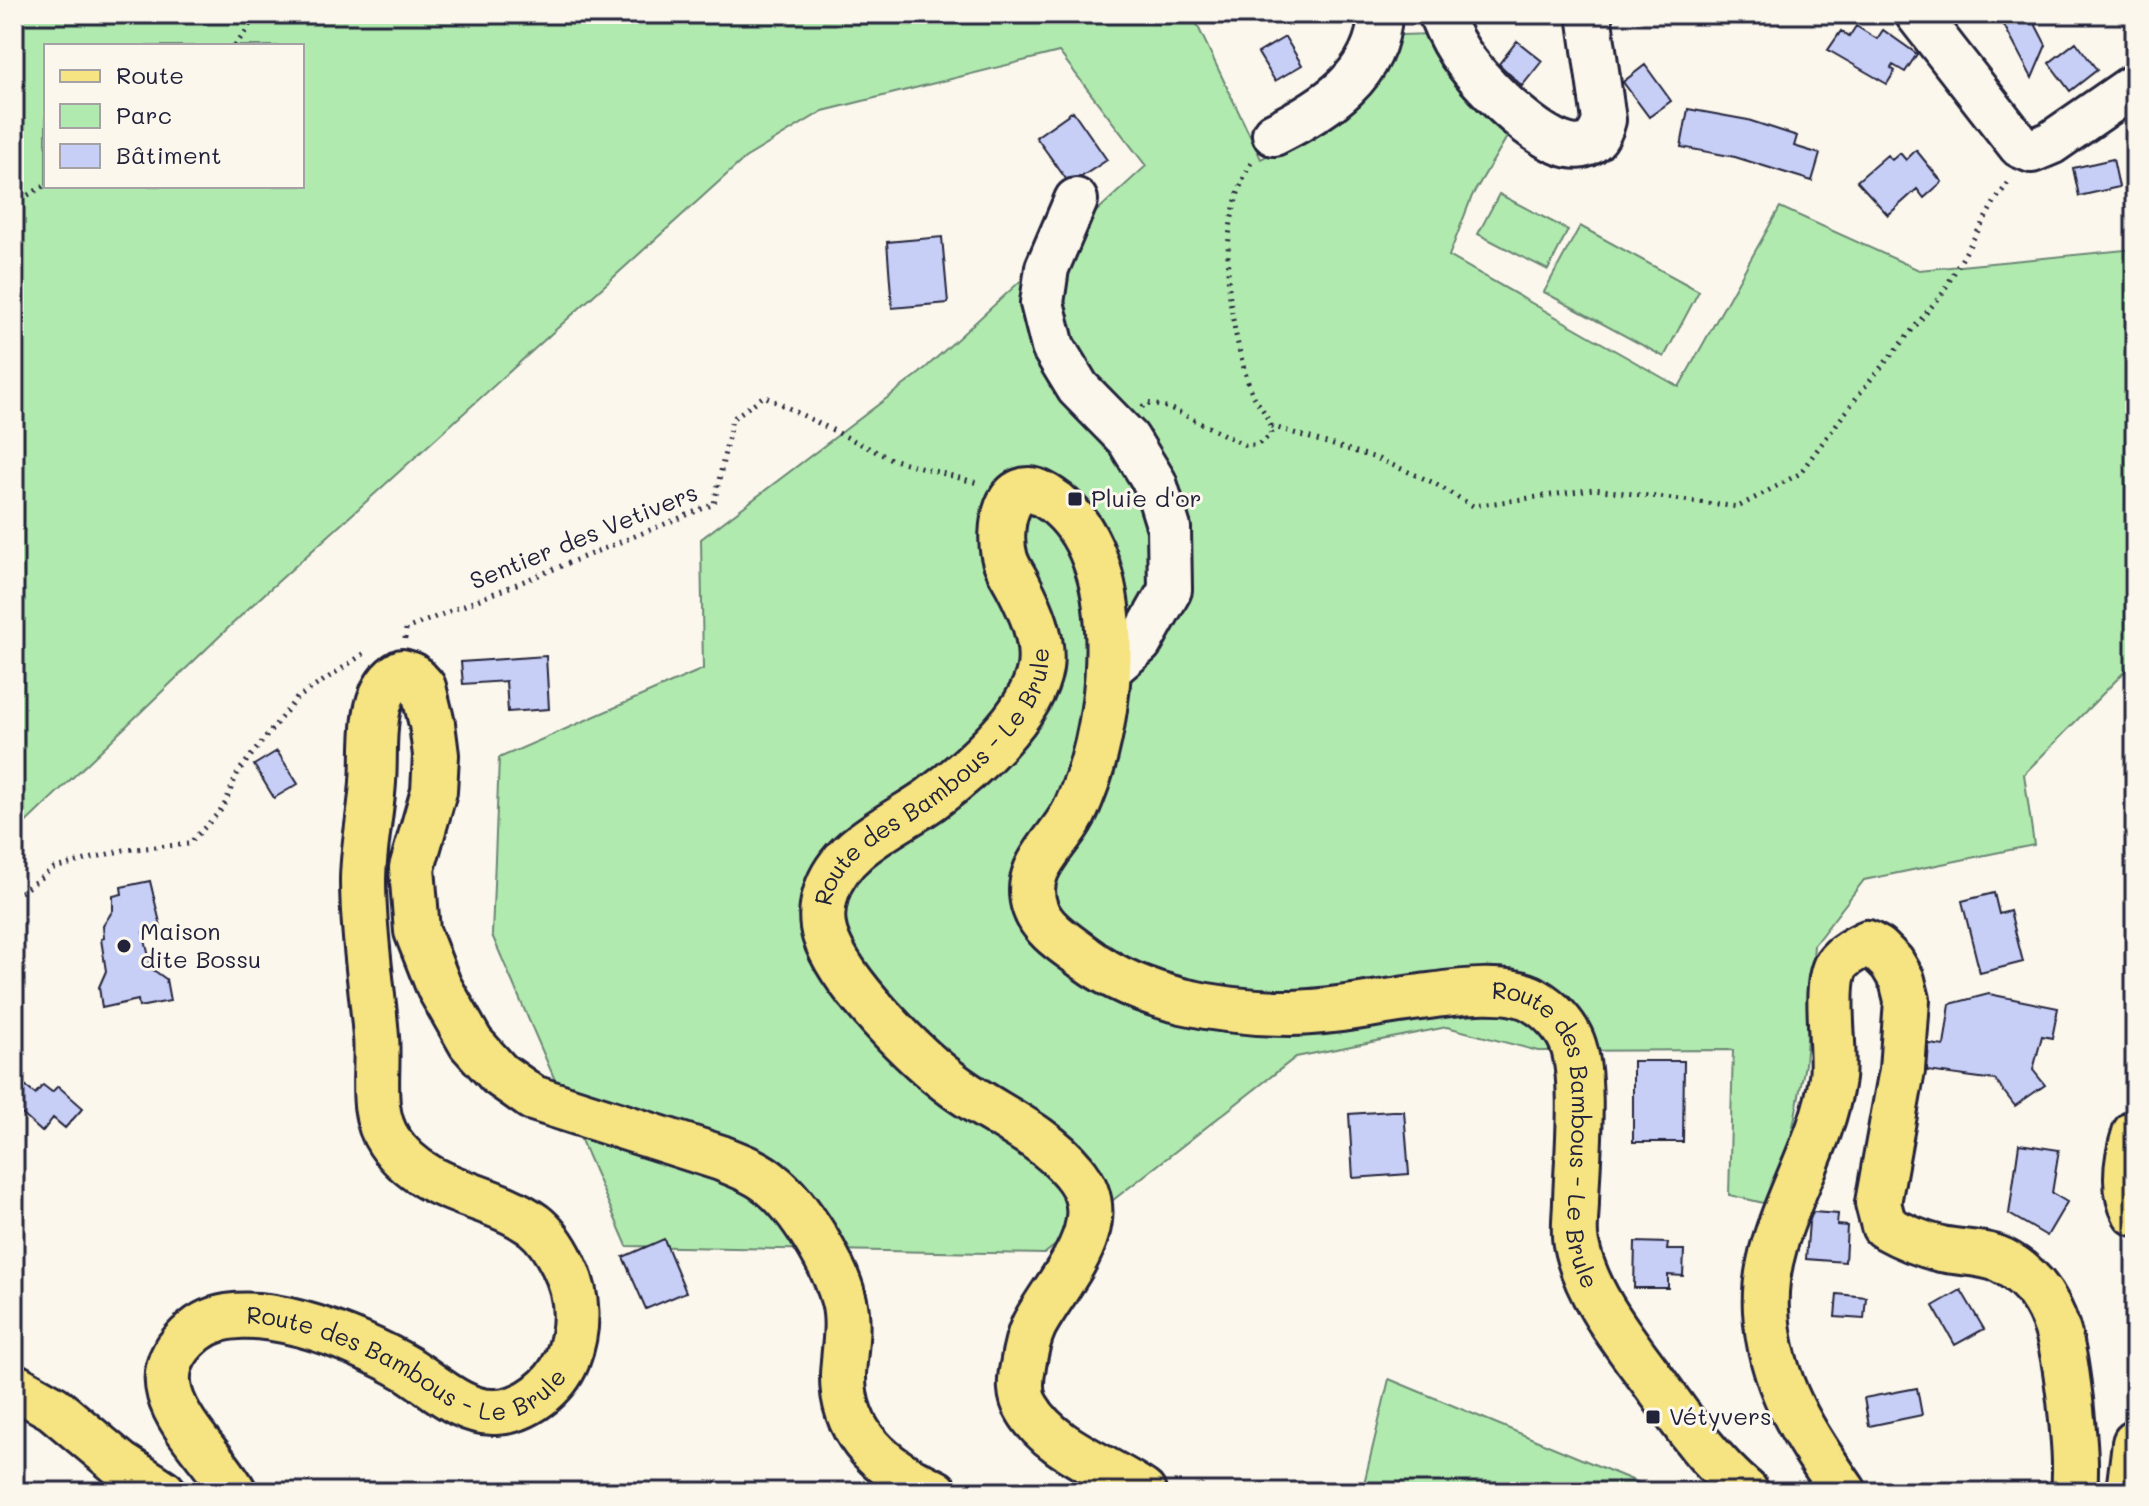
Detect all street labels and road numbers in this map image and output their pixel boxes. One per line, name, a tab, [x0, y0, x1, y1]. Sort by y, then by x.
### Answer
street label: Sentier des Vetivers	[465, 476, 702, 596]
street label: Route des Bambous - Le Brule	[806, 648, 1055, 908]
street label: Route des Bambous - Le Brule	[1491, 974, 1606, 1293]
street label: Route des Bambous - Le Brule	[246, 1298, 572, 1426]

